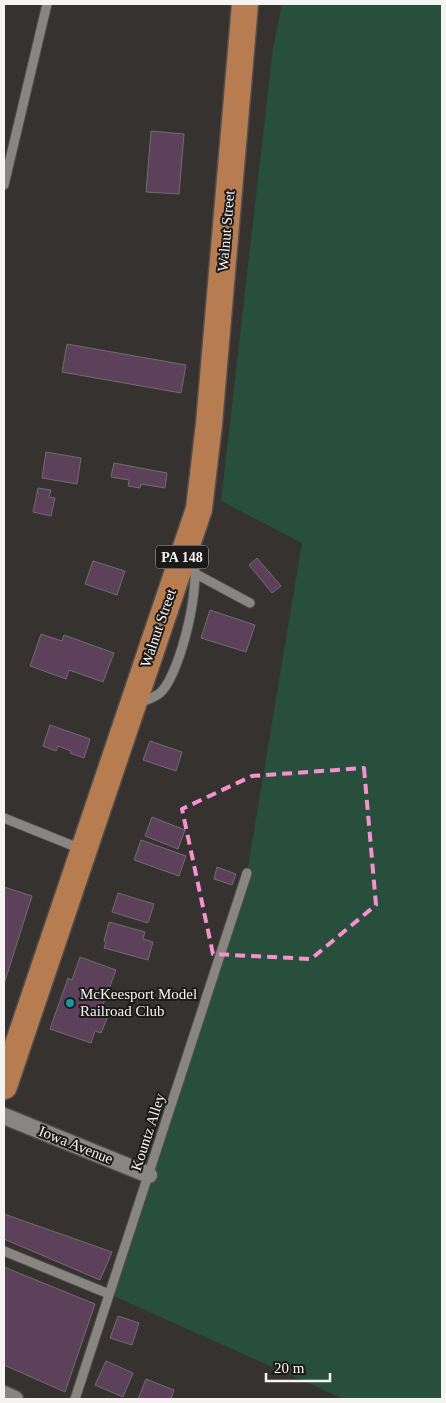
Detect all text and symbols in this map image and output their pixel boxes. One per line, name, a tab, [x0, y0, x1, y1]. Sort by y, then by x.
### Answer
street label: Walnut Street	[214, 189, 238, 272]
road number: PA 148	[156, 546, 208, 568]
street label: Walnut Street	[137, 586, 179, 669]
place label: McKeesport Model Railroad Club	[80, 986, 197, 1019]
marker: McKeesport Model Railroad Club	[64, 997, 76, 1009]
street label: Kountz Alley	[128, 1091, 168, 1173]
street label: Iowa Avenue	[37, 1123, 116, 1167]
scale bar	[266, 1350, 330, 1382]
text: 20 m	[274, 1360, 305, 1376]

